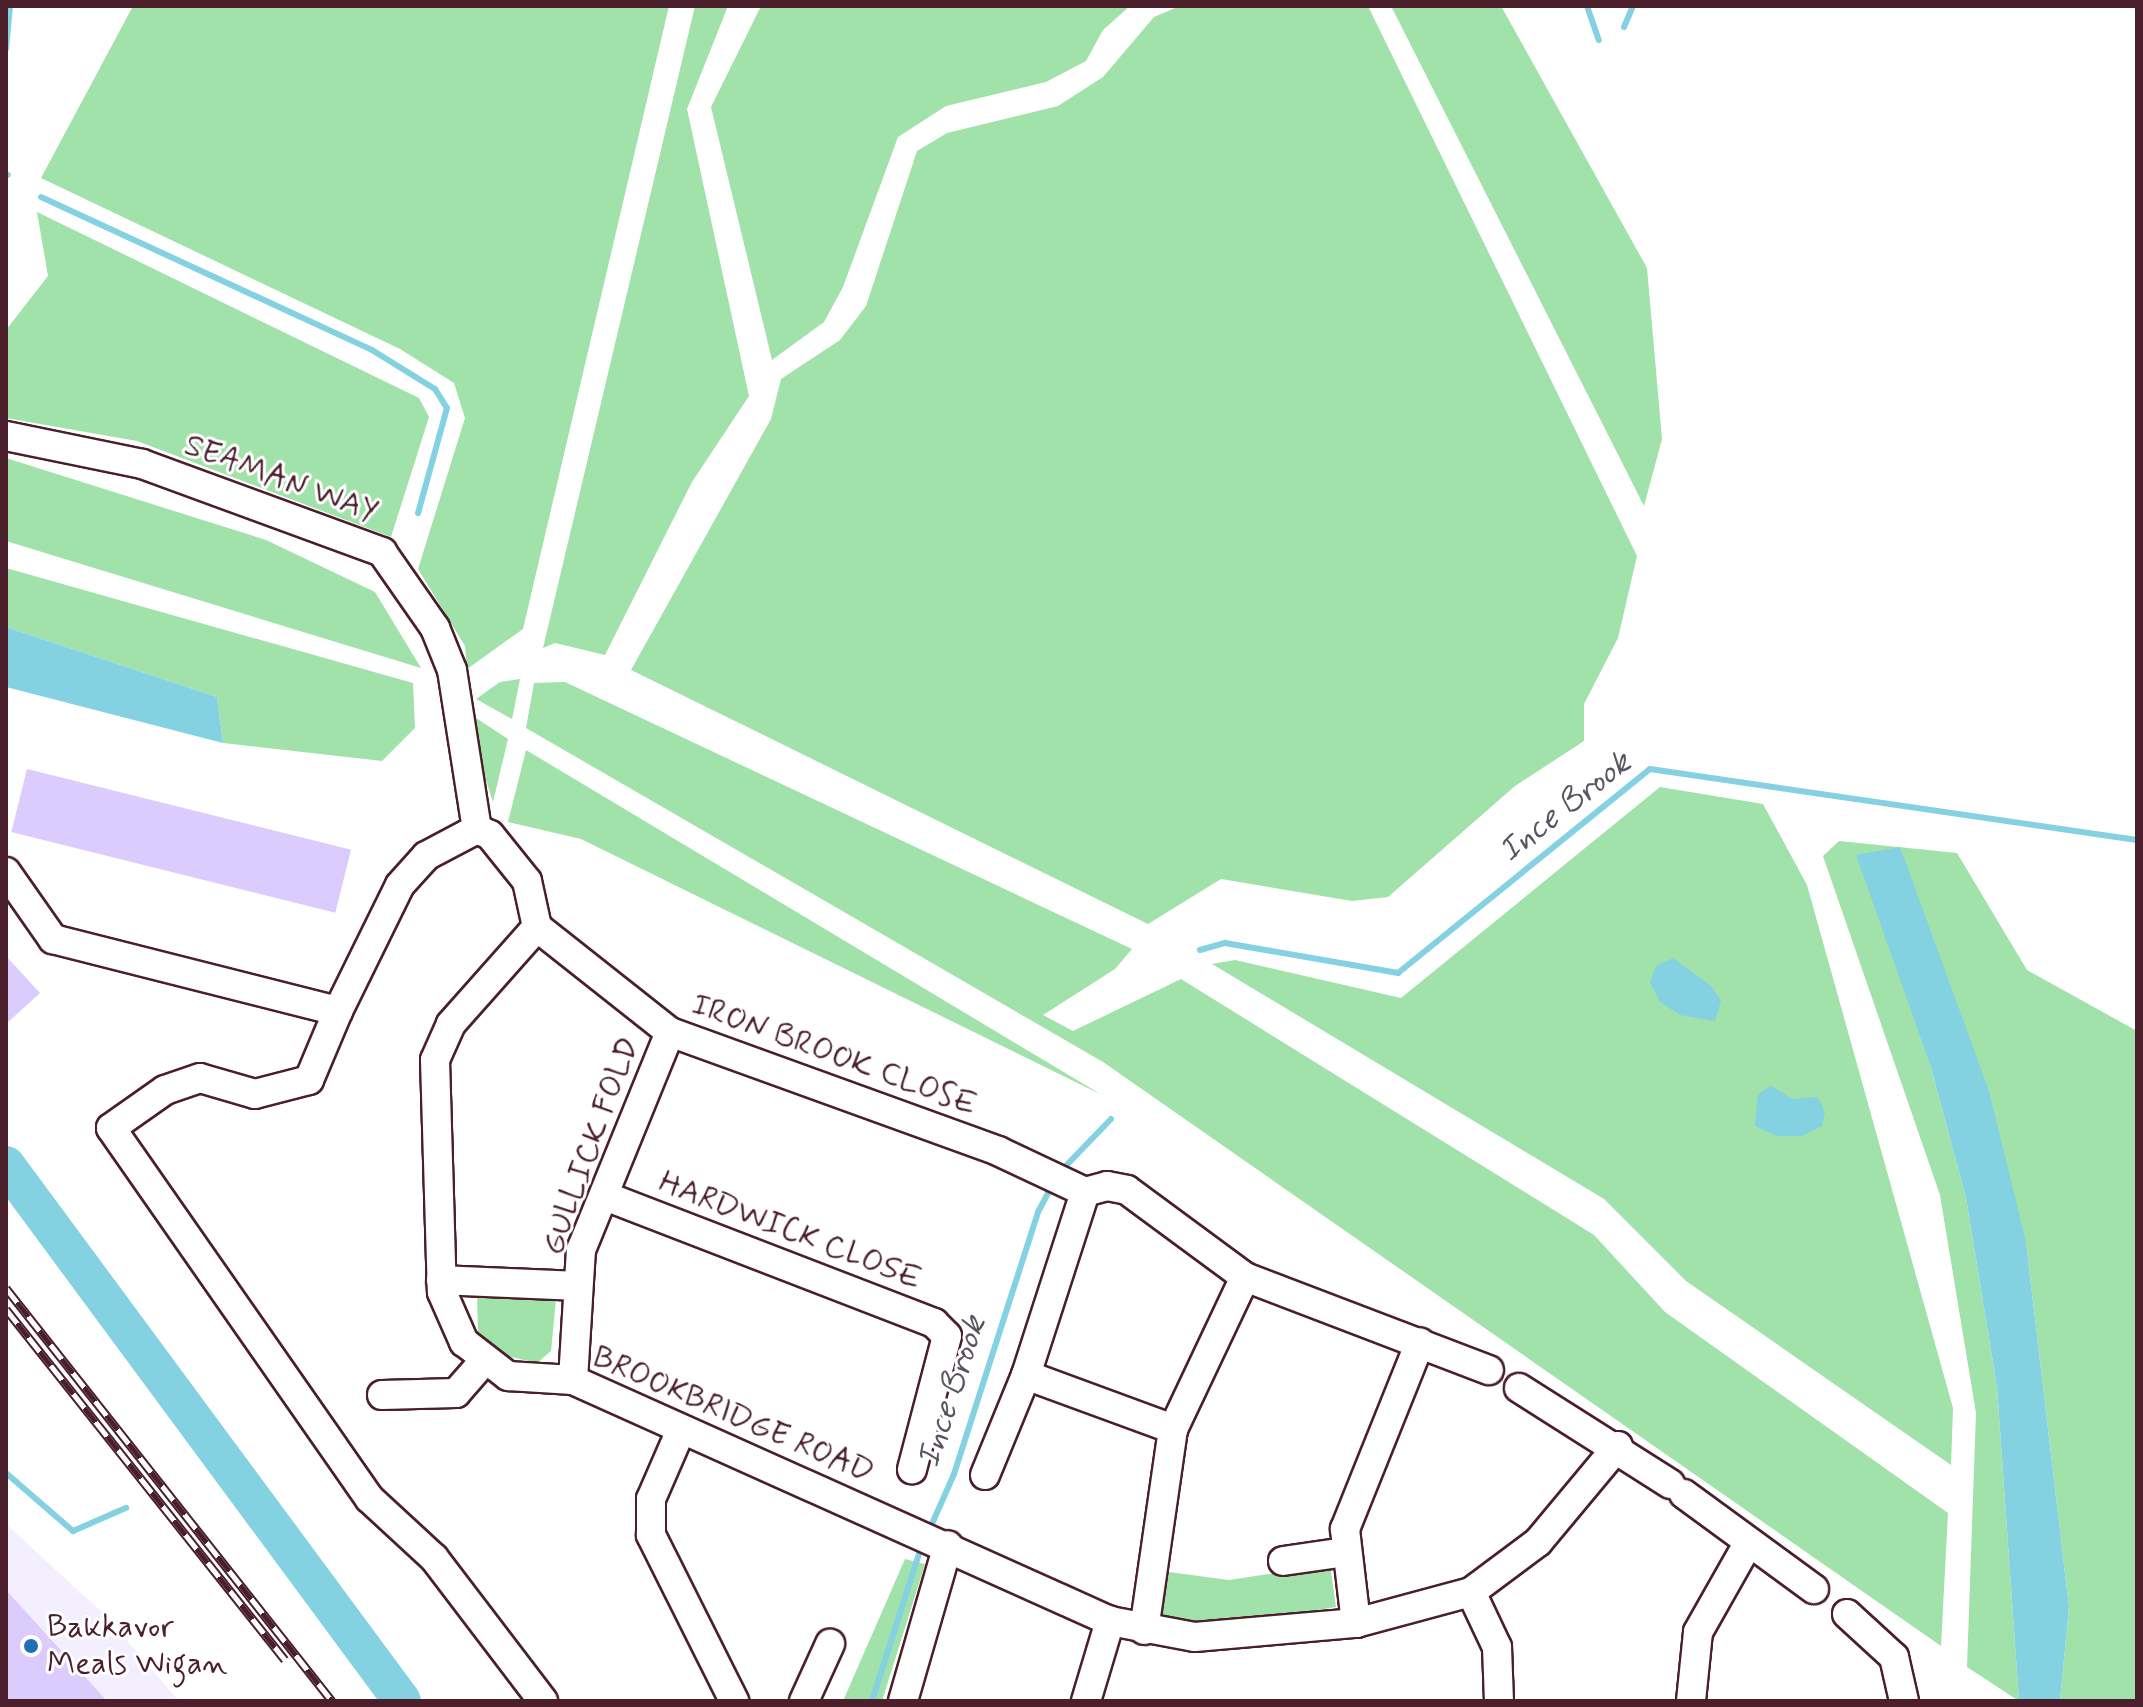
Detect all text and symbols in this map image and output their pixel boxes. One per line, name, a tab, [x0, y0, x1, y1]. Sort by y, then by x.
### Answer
street label: SEAMAN WAY	[179, 426, 383, 532]
water label: Ince Brook	[1491, 743, 1639, 871]
street label: IRON BROOK CLOSE	[688, 986, 980, 1124]
street label: GULLICK FOLD	[534, 1032, 648, 1260]
street label: HARDWICK CLOSE	[653, 1163, 927, 1299]
water label: Ince Brook	[909, 1312, 995, 1472]
street label: BROOKBRIDGE ROAD	[587, 1339, 879, 1491]
place label: Bakkavor Meals Wigan	[47, 1609, 227, 1684]
marker: Bakkavor Meals Wigan	[22, 1637, 40, 1655]

